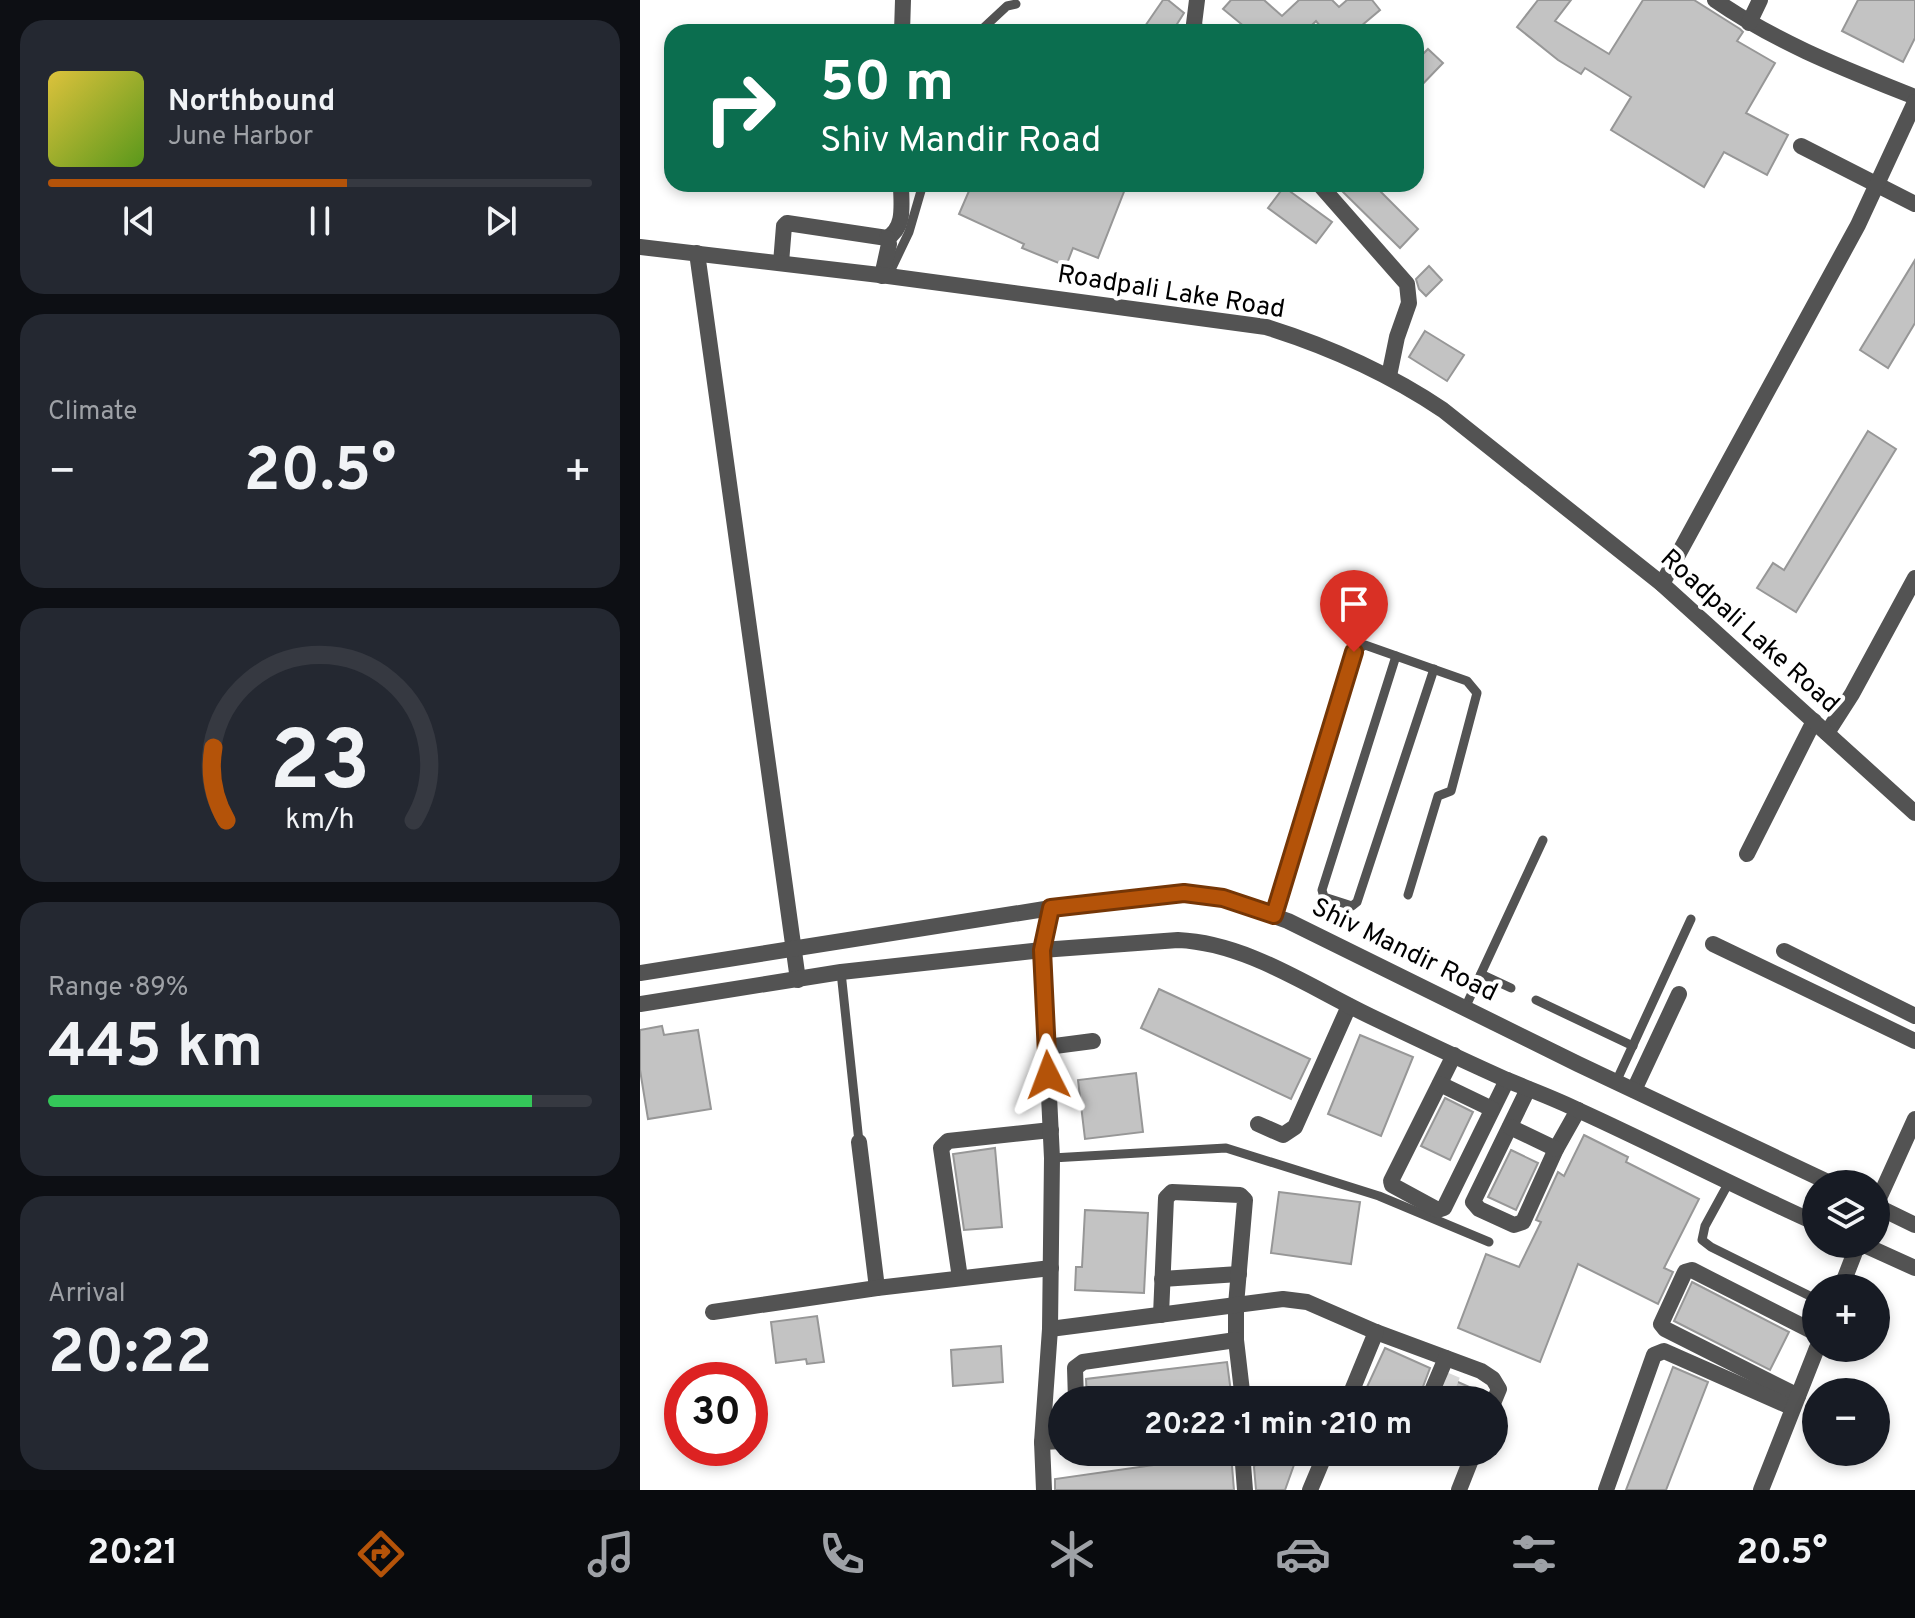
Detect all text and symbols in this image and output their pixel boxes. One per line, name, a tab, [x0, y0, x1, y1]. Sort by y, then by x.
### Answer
text: 50 m	[820, 50, 954, 120]
icon: right	[688, 56, 792, 160]
text: Northbound	[168, 84, 335, 121]
text: Shiv Mandir Road	[820, 119, 1101, 165]
text: June Harbor	[168, 121, 313, 154]
icon: previous	[117, 199, 161, 243]
icon: pause	[298, 199, 342, 243]
icon: next	[479, 199, 523, 243]
street label: Roadpali Lake Road	[1055, 259, 1287, 327]
text: Climate	[48, 396, 137, 429]
text: 20.5°	[244, 436, 396, 512]
text: −	[48, 446, 76, 502]
text: +	[564, 446, 592, 502]
street label: Roadpali Lake Road	[1653, 543, 1845, 721]
pin	[1320, 570, 1388, 652]
icon: arrive	[1332, 582, 1376, 626]
text: 23	[270, 714, 370, 819]
text: km/h	[285, 803, 355, 839]
street label: Shiv Mandir Road	[1306, 892, 1502, 1010]
text: Range · 89%	[48, 972, 188, 1005]
text: 445 km	[48, 1012, 263, 1088]
position arrow	[1006, 1033, 1090, 1117]
map controls	[1802, 1170, 1890, 1466]
button: layers	[1802, 1170, 1890, 1258]
button: +	[1802, 1274, 1890, 1362]
text: Arrival	[48, 1278, 126, 1311]
text: 20:22	[48, 1318, 212, 1394]
speed limit sign: 30	[664, 1362, 768, 1466]
button: −	[1802, 1378, 1890, 1466]
text: 20:22 · 1 min · 210 m	[1144, 1407, 1412, 1444]
icon: directions	[353, 1526, 409, 1582]
icon: music	[583, 1526, 639, 1582]
icon: phone	[814, 1526, 870, 1582]
icon: climate	[1044, 1526, 1100, 1582]
icon: car	[1275, 1526, 1331, 1582]
icon: filters	[1506, 1526, 1562, 1582]
text: 20:21	[87, 1531, 178, 1577]
text: 20.5°	[1736, 1531, 1828, 1577]

